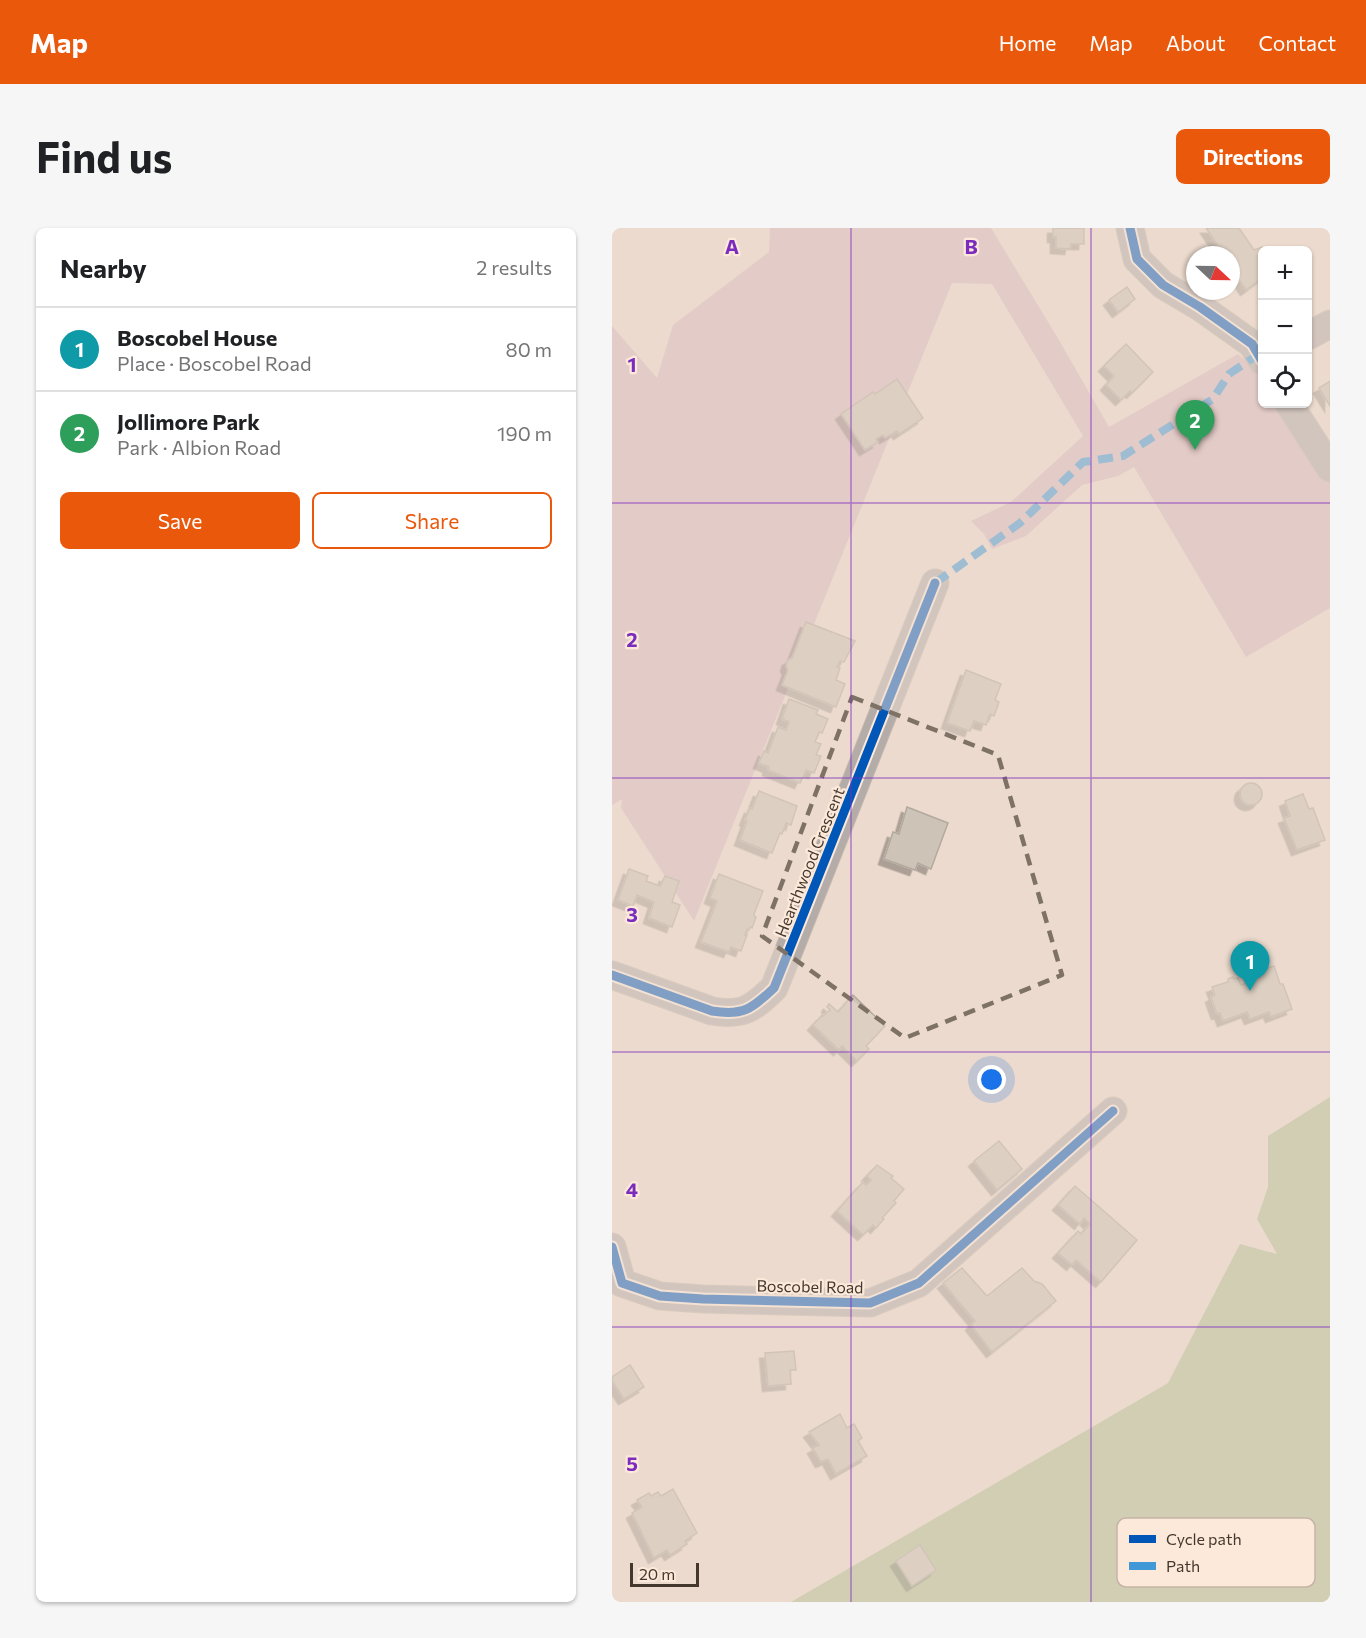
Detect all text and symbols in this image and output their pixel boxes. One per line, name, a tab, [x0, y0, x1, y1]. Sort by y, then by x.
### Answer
text: Map	[30, 25, 88, 59]
text: Home	[999, 30, 1056, 55]
text: Map	[1089, 30, 1133, 55]
text: About	[1166, 30, 1225, 55]
text: Contact	[1258, 30, 1336, 55]
button: Directions	[1176, 129, 1330, 184]
text: Find us	[36, 130, 172, 182]
text: A	[725, 234, 739, 258]
text: B	[964, 234, 978, 258]
north arrow	[1186, 246, 1240, 300]
map controls	[1258, 246, 1312, 408]
button: +	[1258, 246, 1312, 300]
text: Nearby	[60, 252, 147, 283]
text: 2 results	[476, 255, 552, 279]
button: −	[1258, 300, 1312, 354]
text: Boscobel House	[117, 324, 277, 351]
text: 1	[75, 337, 84, 361]
text: 80 m	[506, 337, 552, 361]
text: Place · Boscobel Road	[117, 351, 312, 375]
text: 1	[627, 352, 637, 376]
button: locate	[1258, 354, 1312, 408]
pin: 2	[1176, 400, 1214, 450]
text: Jollimore Park	[117, 408, 260, 435]
text: 2	[74, 421, 85, 445]
text: 190 m	[497, 421, 552, 445]
text: Park · Albion Road	[117, 435, 281, 459]
button: Save	[60, 492, 300, 549]
button: Share	[312, 492, 552, 549]
text: 2	[626, 627, 638, 651]
street label: Hearthwood Crescent	[770, 784, 848, 940]
text: 3	[626, 902, 638, 926]
pin: 1	[1230, 942, 1270, 991]
your location	[977, 1065, 1006, 1094]
text: 4	[626, 1177, 638, 1201]
street label: Boscobel Road	[756, 1276, 864, 1296]
text: 5	[626, 1451, 638, 1475]
legend	[1117, 1518, 1315, 1587]
text: Cycle path	[1166, 1529, 1242, 1548]
text: Path	[1166, 1556, 1200, 1575]
scale bar	[630, 1560, 699, 1588]
text: 20 m	[639, 1564, 675, 1583]

